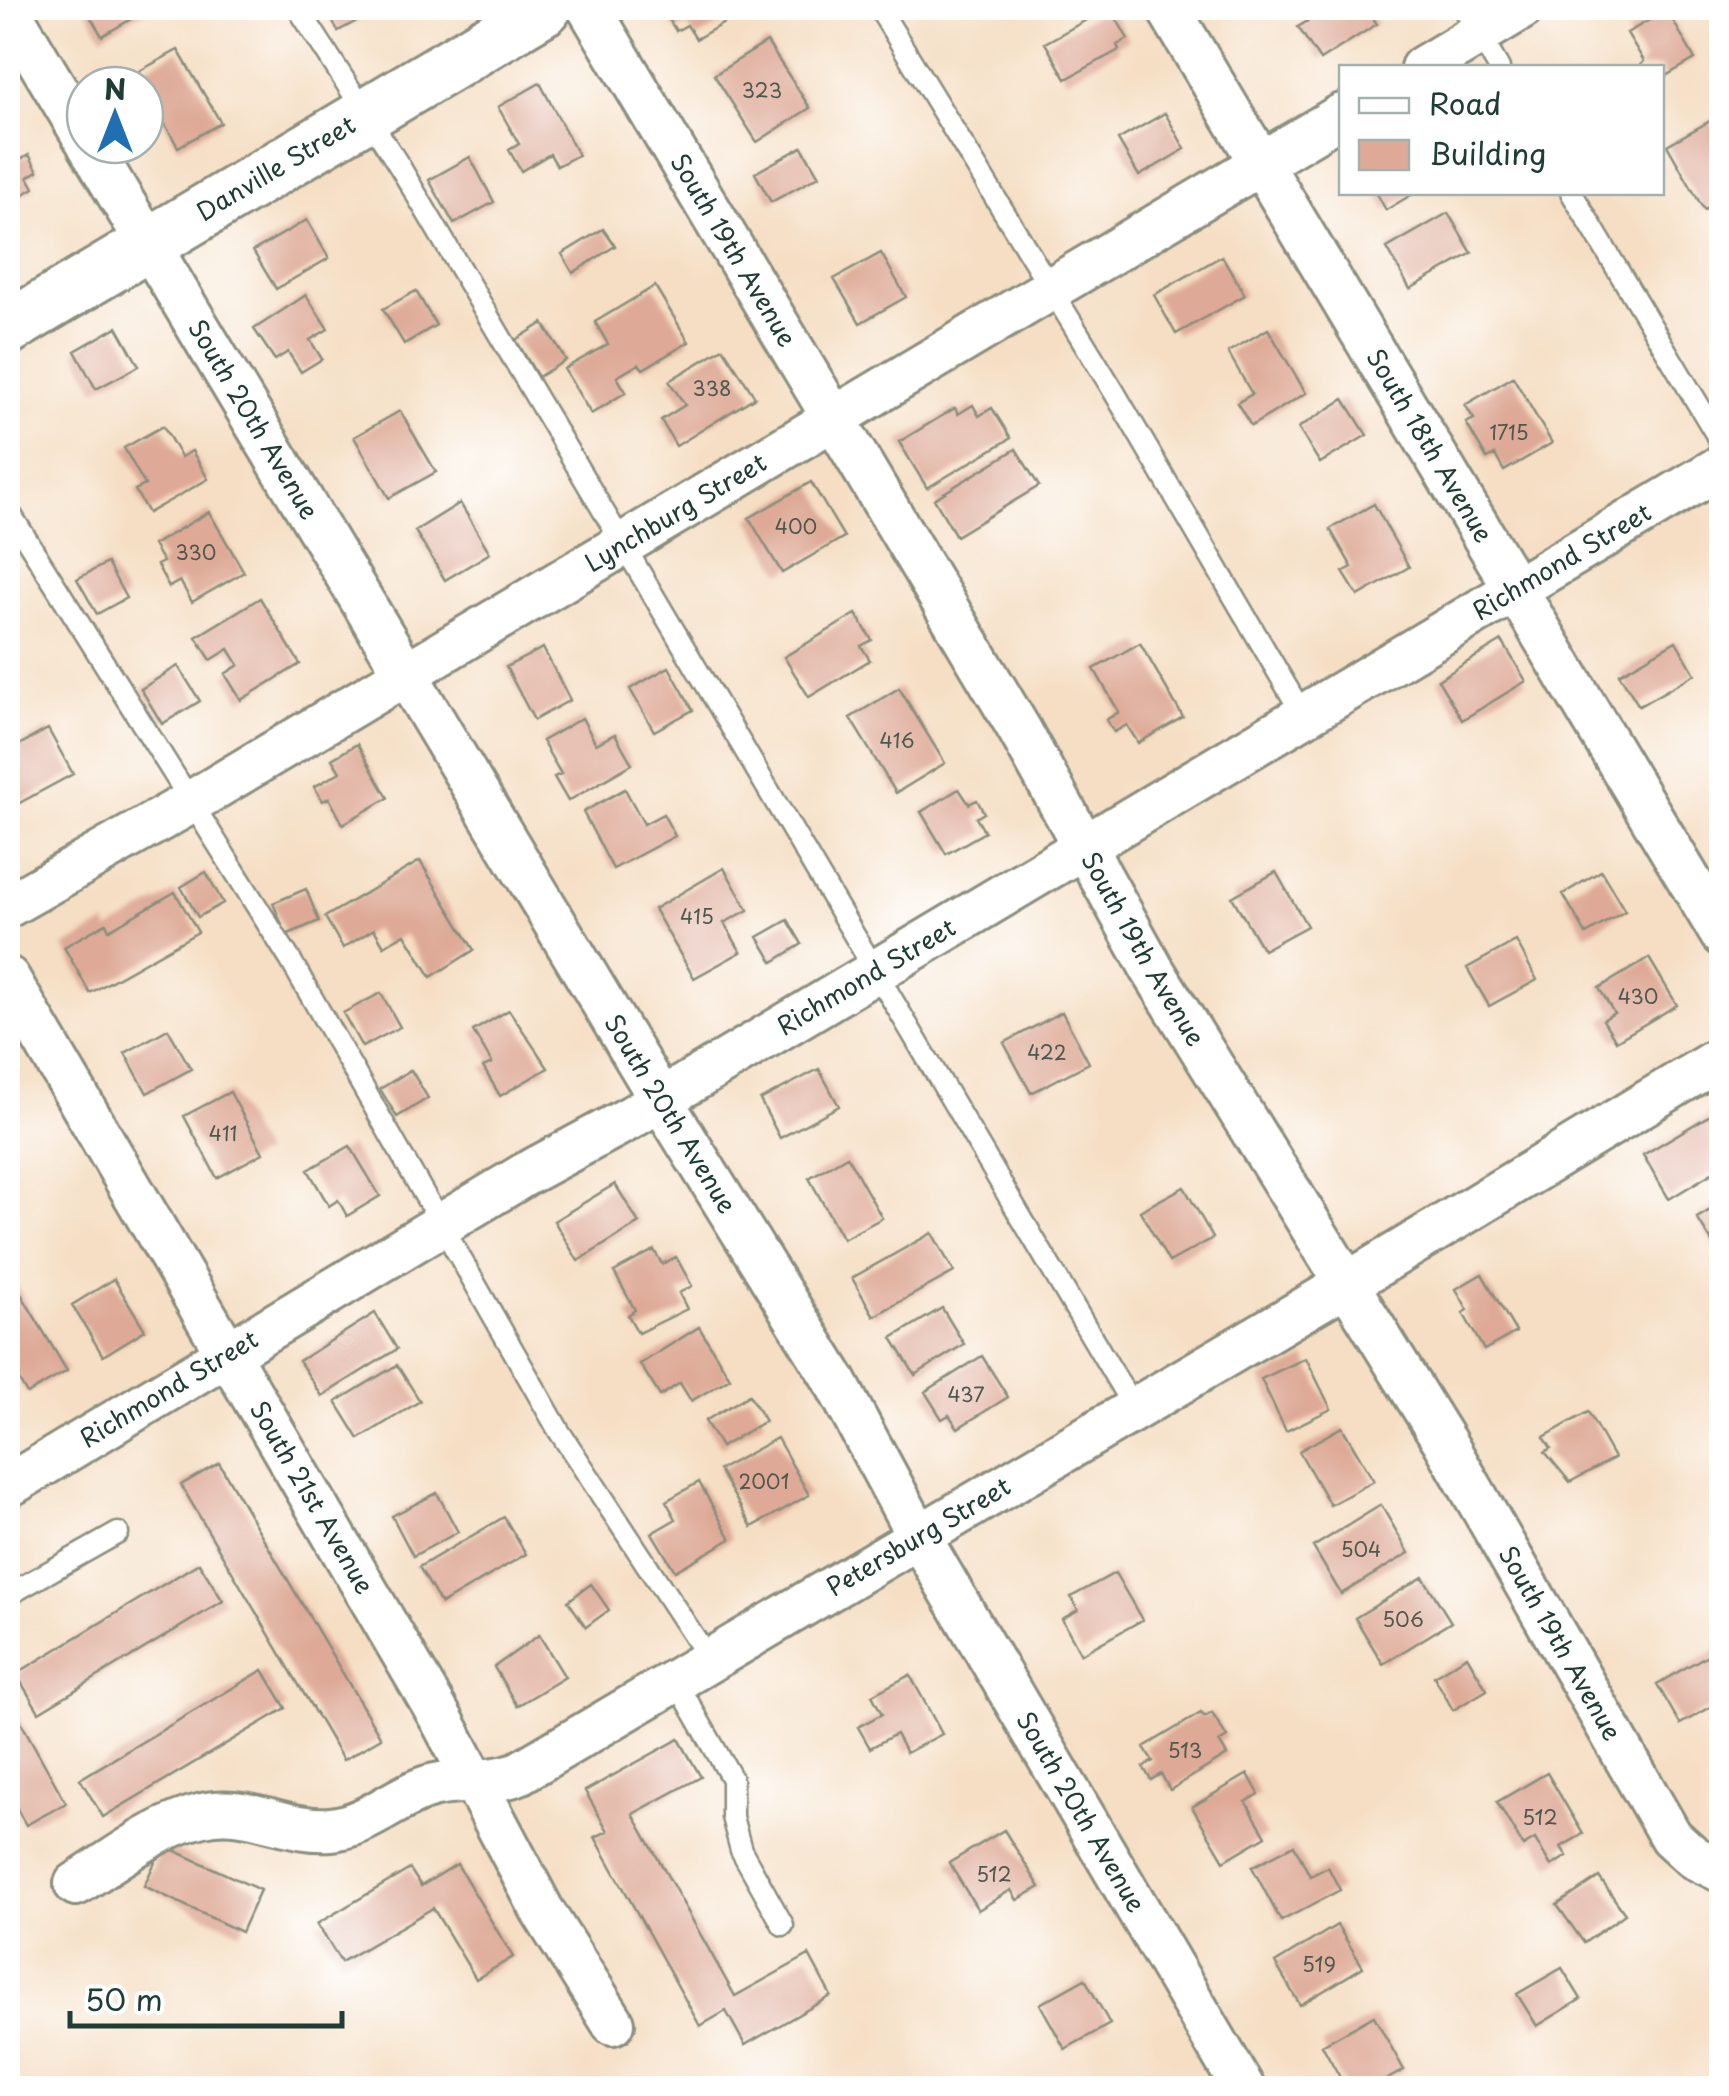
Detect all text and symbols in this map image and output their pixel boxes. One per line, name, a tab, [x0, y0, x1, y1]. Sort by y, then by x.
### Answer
north arrow	[65, 65, 165, 165]
legend	[1339, 65, 1664, 195]
text: N	[104, 67, 126, 110]
house number: 323	[742, 75, 782, 105]
text: Road	[1429, 80, 1502, 125]
street label: Danville Street	[189, 105, 362, 230]
text: Building	[1429, 130, 1546, 175]
street label: South 19th Avenue	[662, 146, 807, 353]
street label: South 20th Avenue	[180, 312, 329, 526]
street label: South 18th Avenue	[1358, 341, 1503, 549]
house number: 338	[693, 373, 731, 403]
house number: 1715	[1489, 417, 1529, 447]
street label: Lynchburg Street	[577, 443, 773, 581]
street label: Richmond Street	[1465, 493, 1658, 629]
house number: 400	[775, 511, 817, 541]
house number: 330	[176, 537, 216, 567]
house number: 416	[879, 725, 915, 755]
street label: South 19th Avenue	[1073, 844, 1215, 1053]
house number: 415	[680, 901, 714, 931]
street label: Richmond Street	[769, 908, 962, 1044]
house number: 430	[1618, 981, 1658, 1011]
street label: South 20th Avenue	[596, 1007, 747, 1220]
house number: 422	[1027, 1037, 1067, 1067]
house number: 411	[209, 1118, 237, 1148]
street label: Richmond Street	[72, 1320, 265, 1457]
house number: 437	[948, 1379, 984, 1409]
street label: South 21st Avenue	[241, 1393, 384, 1601]
house number: 2001	[738, 1466, 790, 1496]
street label: Petersburg Street	[819, 1467, 1017, 1605]
house number: 504	[1341, 1534, 1381, 1564]
street label: South 19th Avenue	[1490, 1538, 1632, 1747]
house number: 506	[1382, 1604, 1424, 1634]
street label: South 20th Avenue	[1008, 1704, 1156, 1919]
house number: 513	[1168, 1735, 1202, 1765]
house number: 512	[1522, 1802, 1558, 1832]
house number: 512	[976, 1859, 1012, 1889]
house number: 519	[1302, 1949, 1336, 1979]
scale bar	[70, 1966, 342, 2028]
text: 50 m	[85, 1976, 163, 2021]

